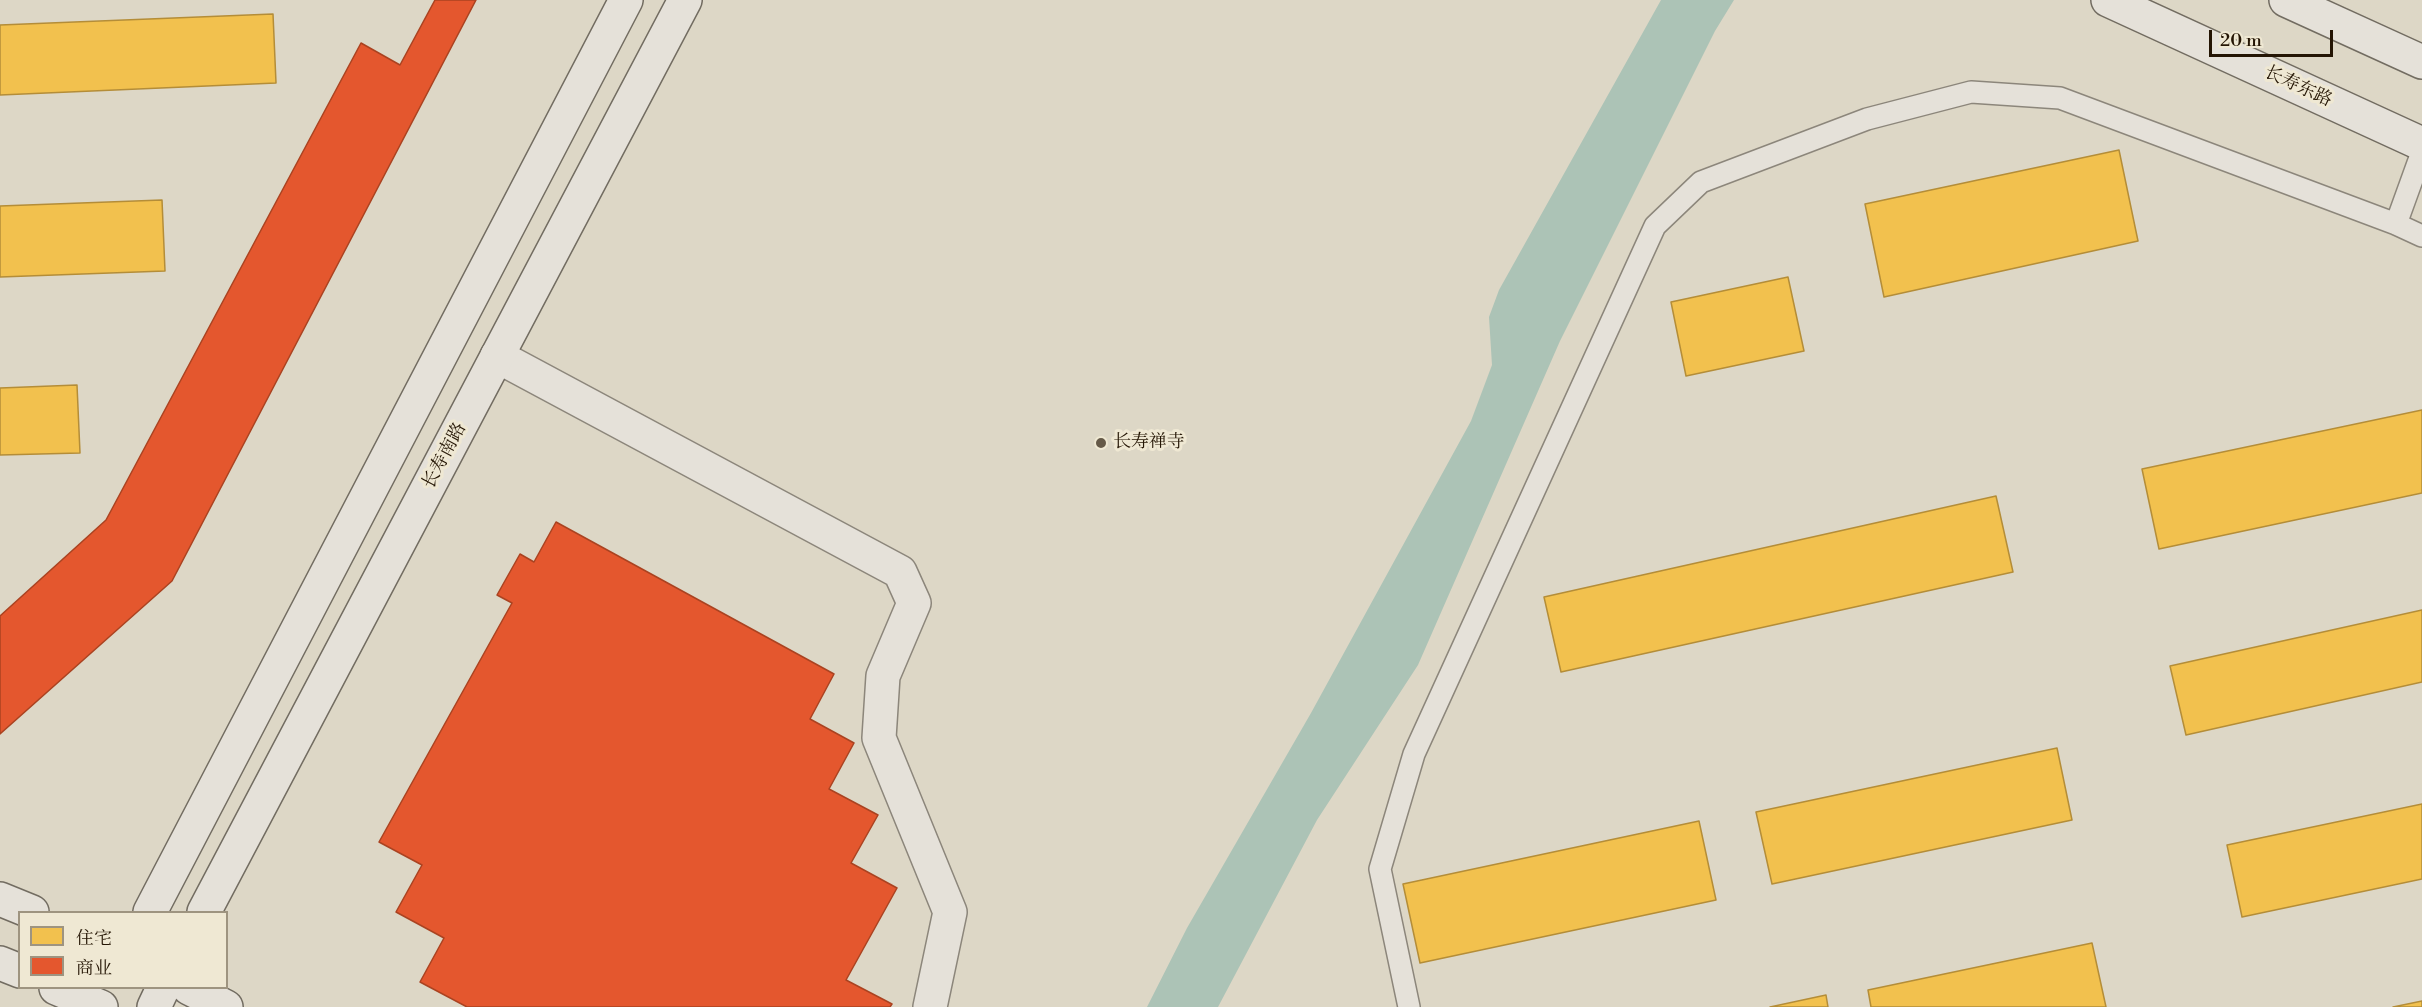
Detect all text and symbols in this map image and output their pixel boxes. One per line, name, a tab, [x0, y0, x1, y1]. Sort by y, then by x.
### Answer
scale bar	[2212, 18, 2336, 56]
text: 20 m	[2220, 29, 2262, 52]
street label: 长寿东路	[2261, 62, 2335, 112]
street label: 长寿南路	[419, 419, 471, 493]
place label: 长寿禅寺	[1113, 432, 1185, 454]
marker: 长寿禅寺	[1094, 436, 1108, 450]
legend	[18, 911, 228, 989]
text: 住宅	[76, 927, 112, 950]
text: 商业	[76, 957, 112, 980]

